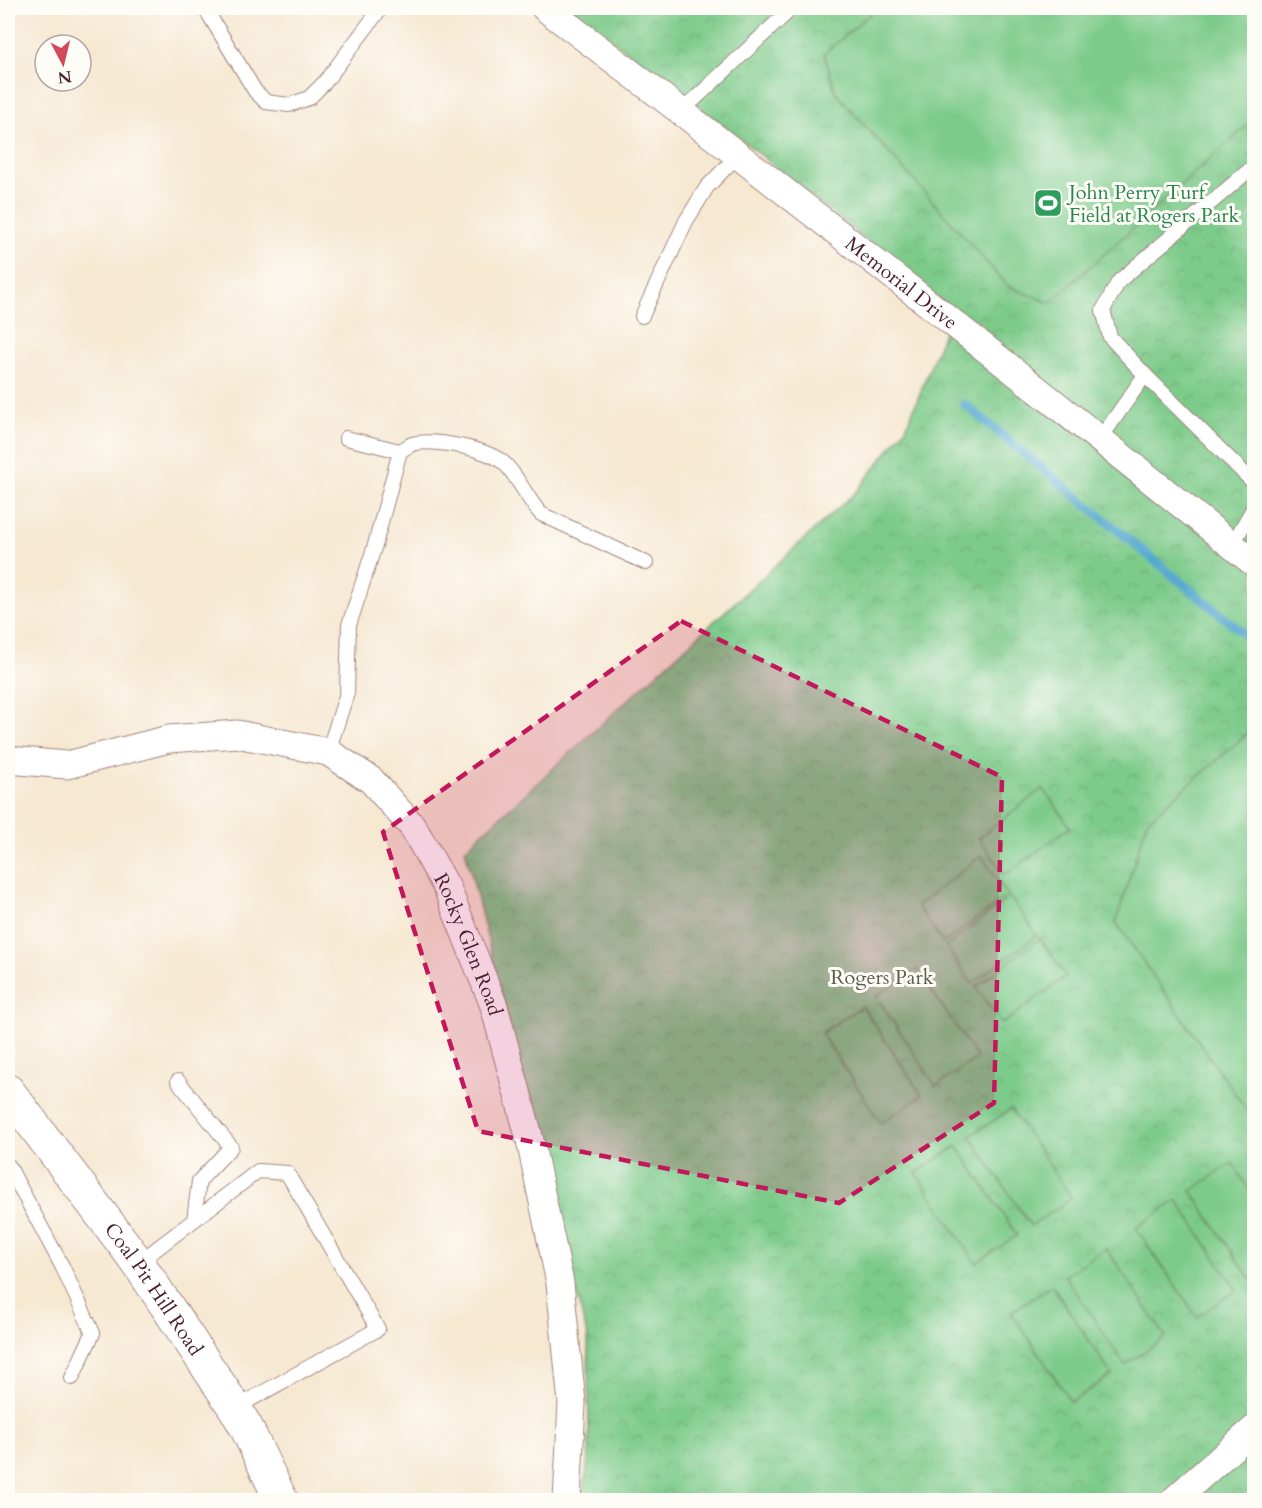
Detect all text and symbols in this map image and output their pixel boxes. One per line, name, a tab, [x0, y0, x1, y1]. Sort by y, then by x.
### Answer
north arrow	[33, 33, 93, 93]
text: N	[56, 65, 73, 89]
place label: John Perry Turf Field at Rogers Park	[1066, 179, 1240, 229]
sports icon: John Perry Turf Field at Rogers Park	[1032, 187, 1064, 219]
street label: Memorial Drive	[840, 230, 963, 335]
street label: Rocky Glen Road	[428, 868, 509, 1019]
park label: Rogers Park	[831, 964, 934, 991]
street label: Coal Pit Hill Road	[98, 1217, 210, 1361]

